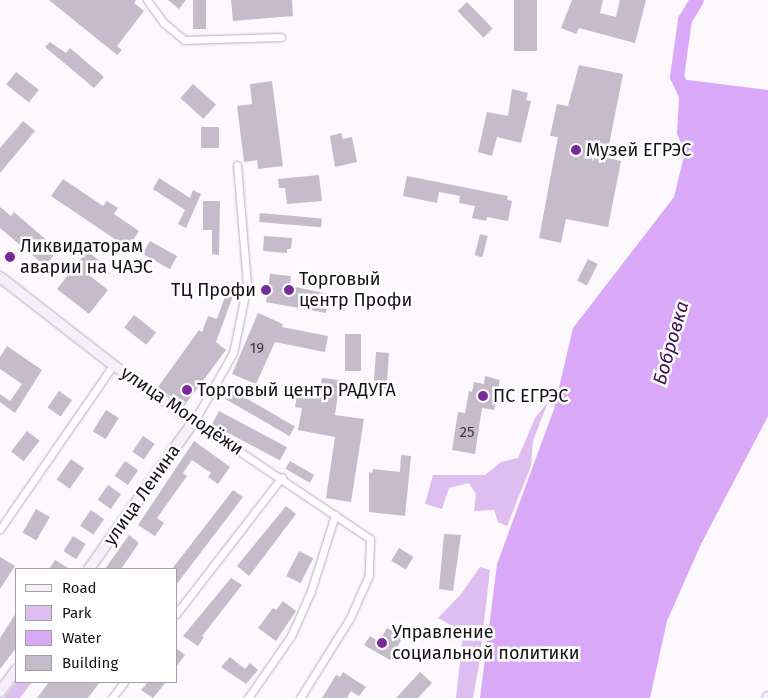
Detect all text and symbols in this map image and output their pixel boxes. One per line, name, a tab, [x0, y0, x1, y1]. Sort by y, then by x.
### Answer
place label: Музей ЕГРЭС	[586, 139, 691, 161]
marker: Музей ЕГРЭС	[570, 144, 582, 156]
place label: Ликвидаторам аварии на ЧАЭС	[20, 236, 153, 278]
marker: Ликвидаторам аварии на ЧАЭС	[4, 251, 16, 263]
place label: Торговый центр Профи	[299, 269, 412, 312]
place label: ТЦ Профи	[171, 279, 256, 301]
marker: ТЦ Профи	[260, 284, 272, 296]
marker: Торговый центр Профи	[283, 284, 295, 296]
water label: Бобровка	[648, 299, 694, 387]
house number: 19	[250, 340, 264, 358]
street label: улица Молодёжи	[117, 362, 247, 460]
place label: Торговый центр РАДУГА	[197, 379, 396, 401]
marker: Торговый центр РАДУГА	[181, 384, 193, 396]
place label: ПС ЕГРЭС	[493, 385, 568, 407]
marker: ПС ЕГРЭС	[477, 390, 489, 402]
house number: 25	[460, 424, 474, 442]
street label: улица Ленина	[99, 440, 185, 550]
legend	[15, 568, 178, 683]
text: Road	[62, 579, 97, 597]
text: Park	[62, 604, 92, 622]
place label: Управление социальной политики	[392, 622, 579, 664]
text: Water	[62, 629, 101, 647]
marker: Управление социальной политики	[376, 637, 388, 649]
text: Building	[62, 654, 118, 672]

